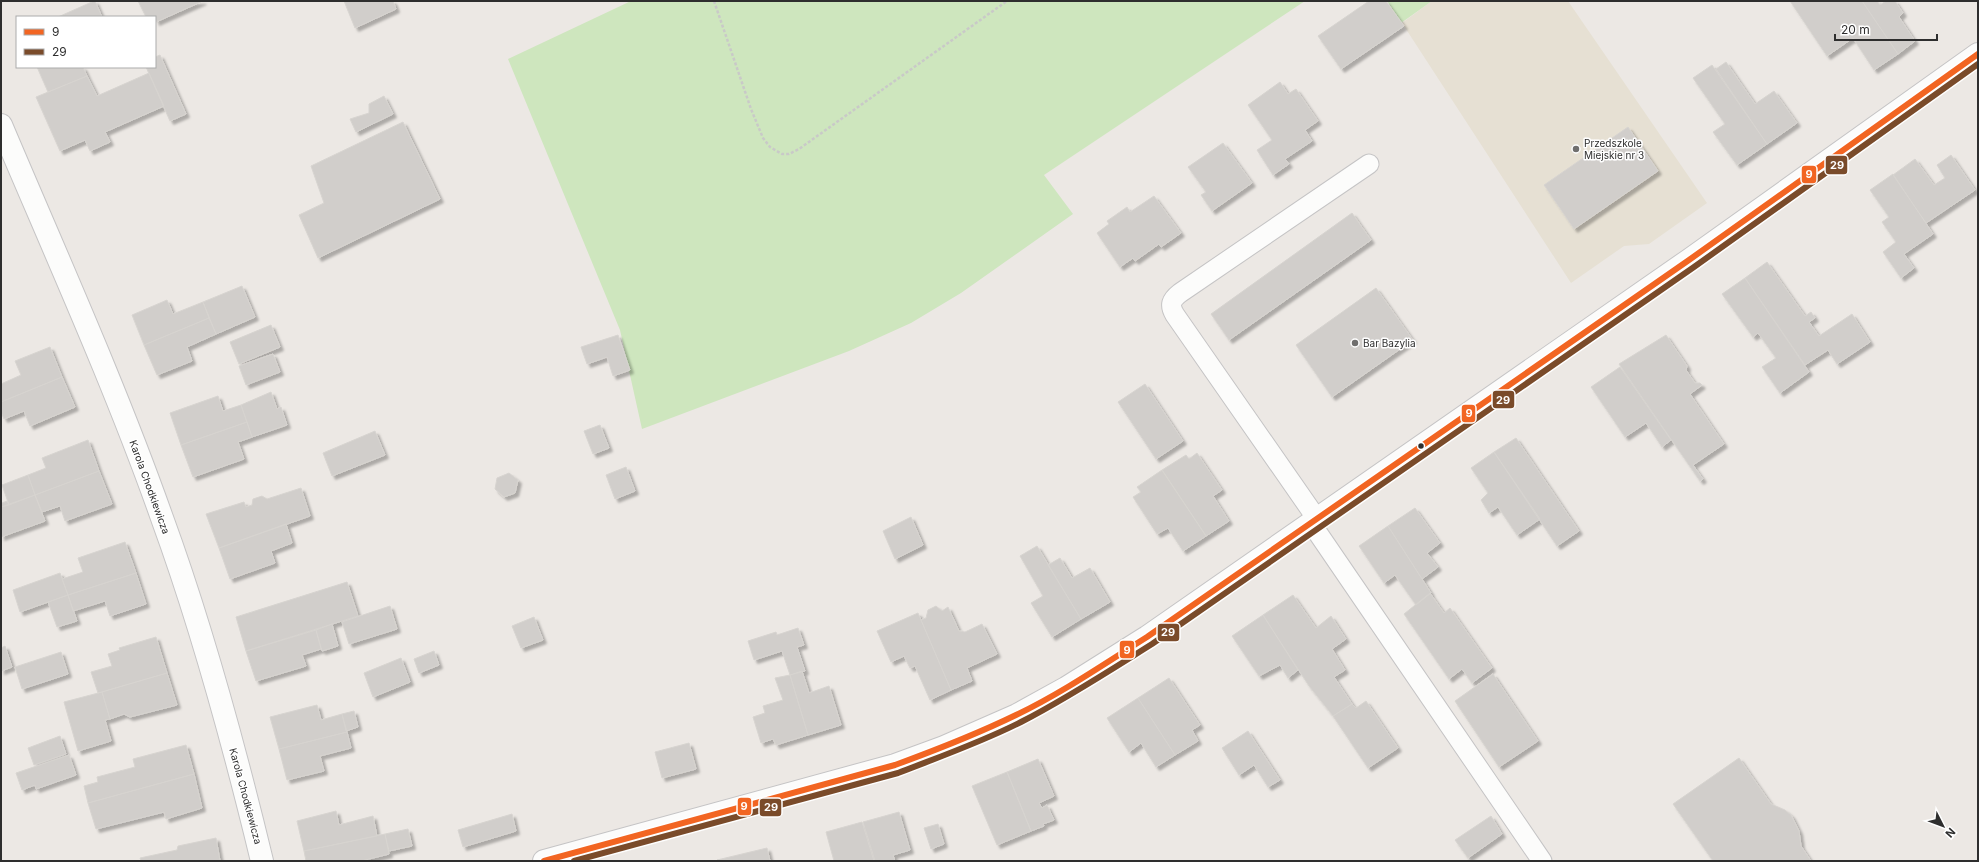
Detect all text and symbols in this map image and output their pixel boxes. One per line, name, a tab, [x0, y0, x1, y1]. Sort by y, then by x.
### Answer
legend	[16, 16, 156, 68]
scale bar	[1835, 16, 1937, 42]
text: 20 m	[1841, 22, 1870, 37]
text: 9	[52, 24, 59, 39]
text: 29	[52, 44, 67, 59]
place label: Przedszkole Miejskie nr 3	[1584, 137, 1644, 161]
marker: Przedszkole Miejskie nr 3	[1571, 144, 1581, 154]
line badge: 29	[1825, 155, 1848, 175]
text: 29	[1830, 158, 1844, 172]
line badge: 9	[1801, 165, 1817, 184]
text: 9	[1805, 167, 1813, 181]
place label: Bar Bazylia	[1363, 337, 1416, 349]
marker: Bar Bazylia	[1350, 338, 1360, 348]
line badge: 29	[1492, 390, 1515, 409]
text: 29	[1496, 393, 1510, 407]
line badge: 9	[1461, 404, 1476, 423]
text: 9	[1465, 406, 1473, 420]
street label: Karola Chodkiewicza	[127, 438, 173, 536]
unlabelled marker	[1416, 441, 1426, 451]
line badge: 29	[1157, 623, 1180, 642]
text: 29	[1161, 625, 1175, 639]
line badge: 9	[1119, 640, 1135, 659]
text: 9	[1123, 643, 1131, 657]
street label: Karola Chodkiewicza	[227, 747, 265, 845]
line badge: 9	[737, 797, 752, 816]
line badge: 29	[759, 798, 782, 817]
text: 9	[740, 799, 748, 813]
text: 29	[764, 800, 778, 814]
north arrow	[1923, 806, 1963, 846]
text: N	[1942, 825, 1958, 840]

